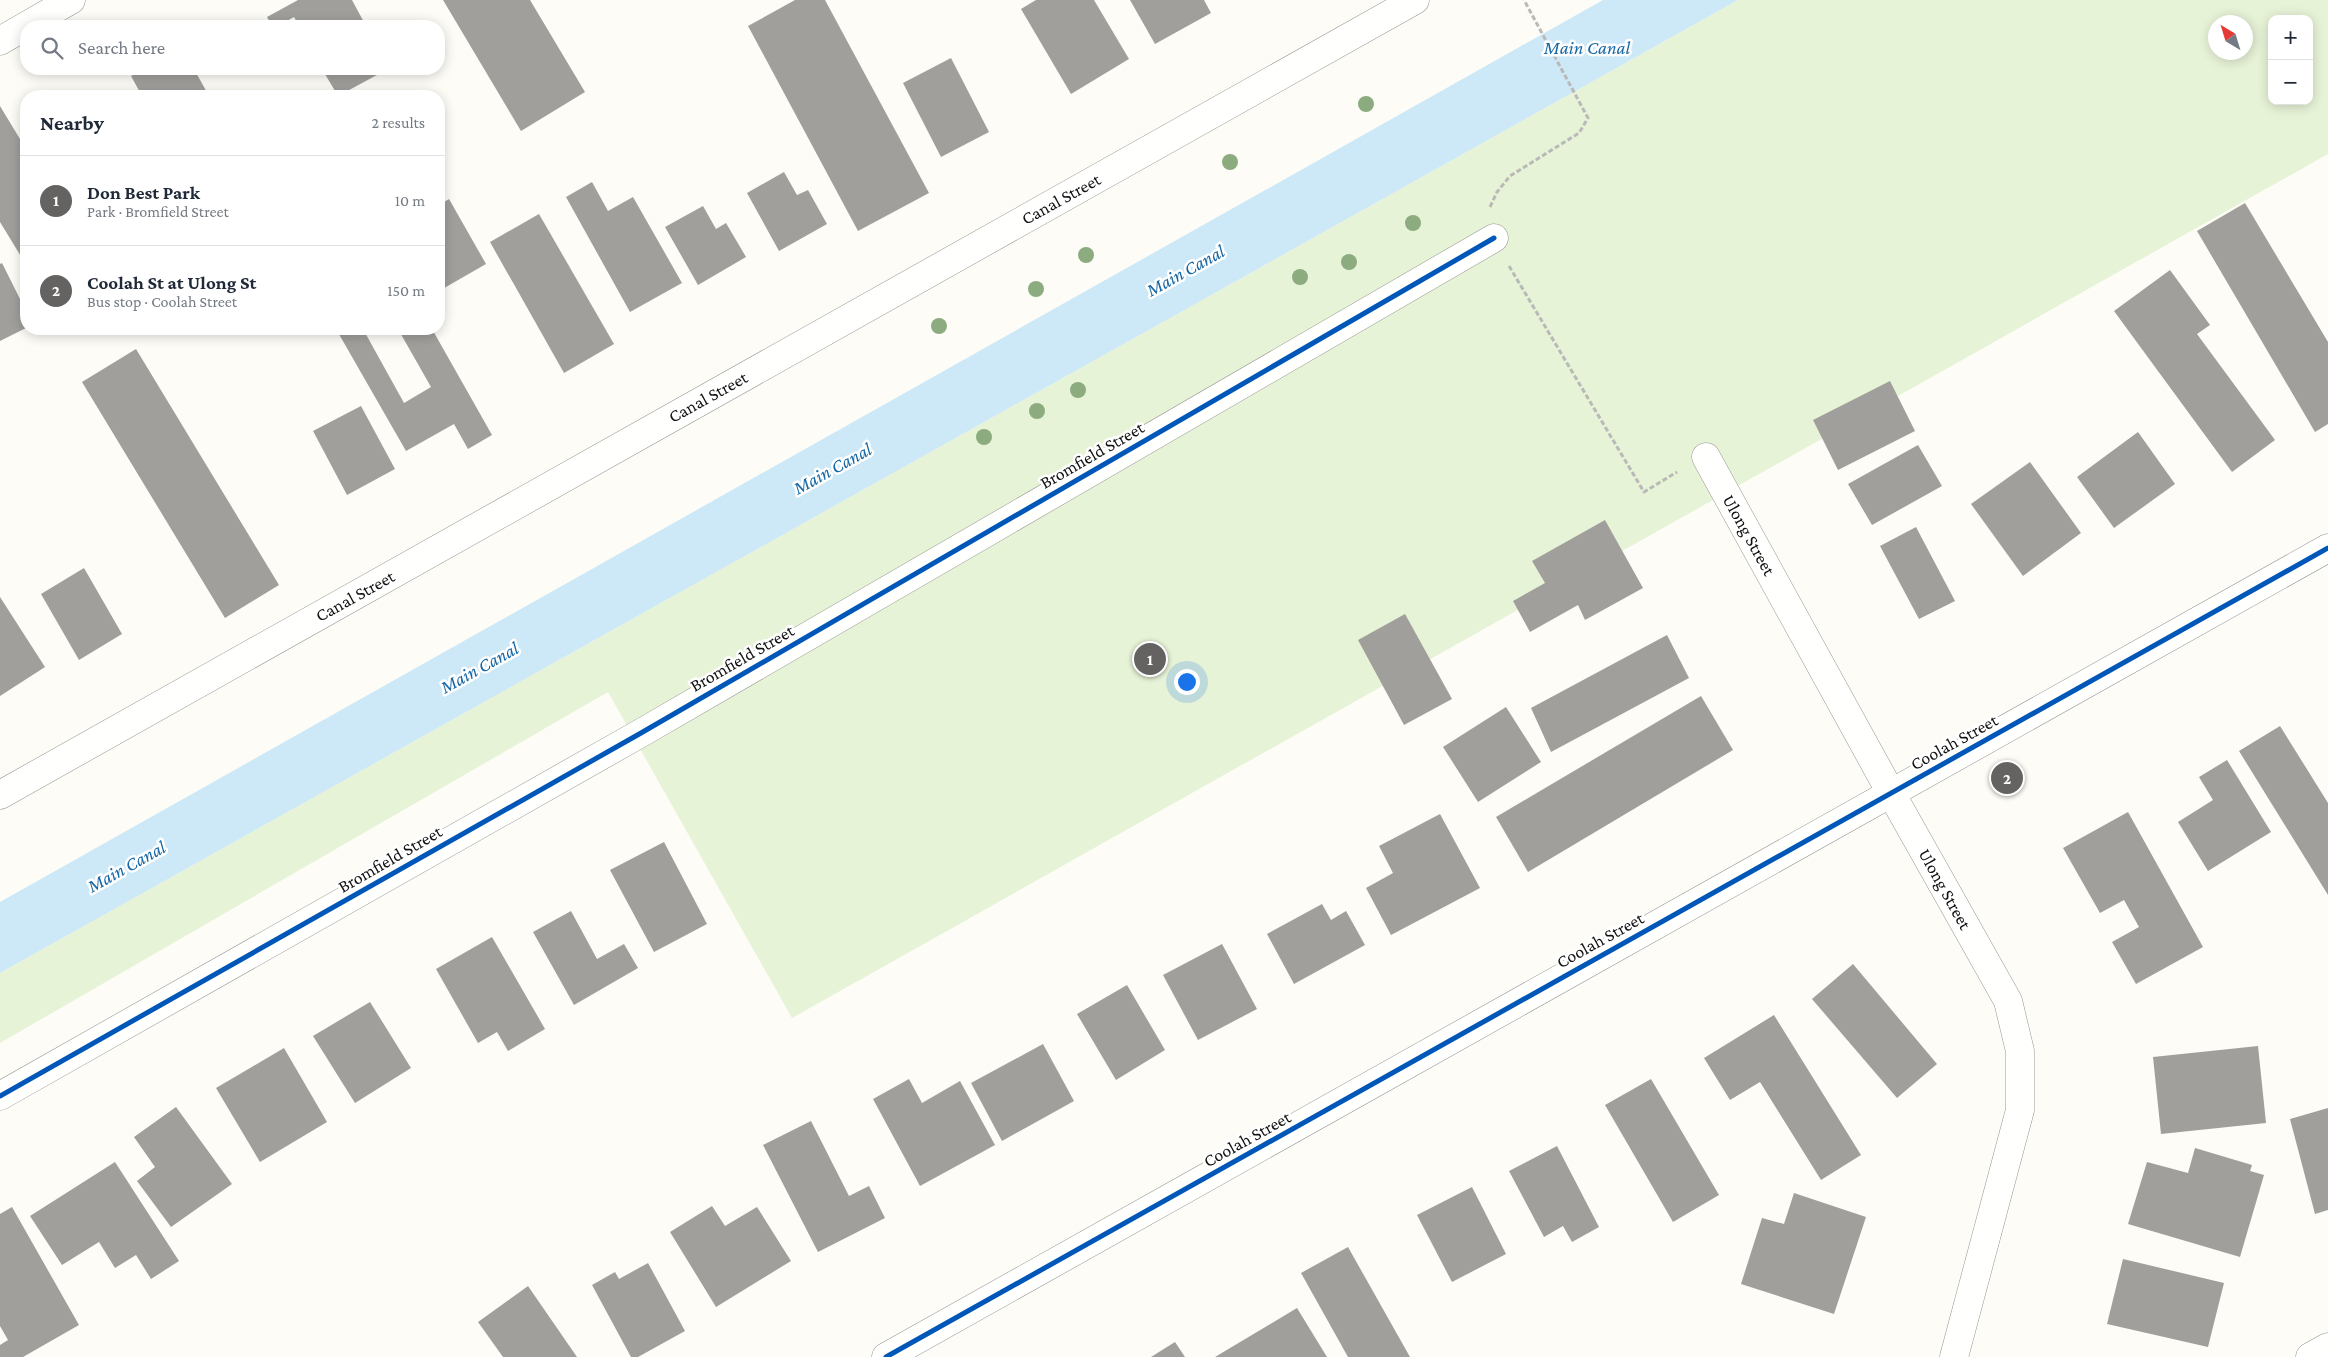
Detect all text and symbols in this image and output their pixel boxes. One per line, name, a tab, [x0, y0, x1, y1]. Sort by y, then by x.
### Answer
north arrow	[2208, 15, 2253, 60]
map controls	[2268, 15, 2313, 105]
button: +	[2268, 15, 2313, 60]
search box	[20, 20, 445, 75]
icon: search	[38, 34, 66, 62]
text: Search here	[78, 37, 165, 58]
water label: Main Canal	[1543, 37, 1631, 58]
button: −	[2268, 60, 2313, 105]
text: Nearby	[40, 111, 104, 135]
text: 2 results	[372, 114, 425, 131]
street label: Canal Street	[1018, 169, 1105, 229]
text: Don Best Park	[87, 182, 200, 203]
text: 1	[53, 192, 59, 209]
text: 10 m	[395, 192, 425, 209]
text: Park · Bromfield Street	[87, 203, 229, 220]
water label: Main Canal	[1142, 240, 1228, 301]
text: Coolah St at Ulong St	[87, 272, 256, 293]
text: 2	[52, 282, 60, 299]
text: 150 m	[387, 282, 425, 299]
text: Bus stop · Coolah Street	[87, 293, 237, 310]
street label: Canal Street	[665, 367, 752, 427]
street label: Bromfield Street	[1037, 417, 1148, 493]
water label: Main Canal	[789, 438, 875, 499]
street label: Ulong Street	[1719, 491, 1780, 580]
street label: Canal Street	[312, 566, 399, 626]
street label: Bromfield Street	[687, 620, 798, 696]
water label: Main Canal	[436, 637, 522, 698]
pin: 1	[1134, 640, 1166, 678]
your location	[1174, 669, 1200, 695]
street label: Coolah Street	[1907, 709, 2002, 774]
pin: 2	[1991, 759, 2023, 797]
street label: Bromfield Street	[335, 821, 446, 897]
water label: Main Canal	[83, 836, 169, 897]
street label: Ulong Street	[1915, 845, 1976, 934]
street label: Coolah Street	[1553, 907, 1648, 972]
street label: Coolah Street	[1200, 1106, 1295, 1171]

